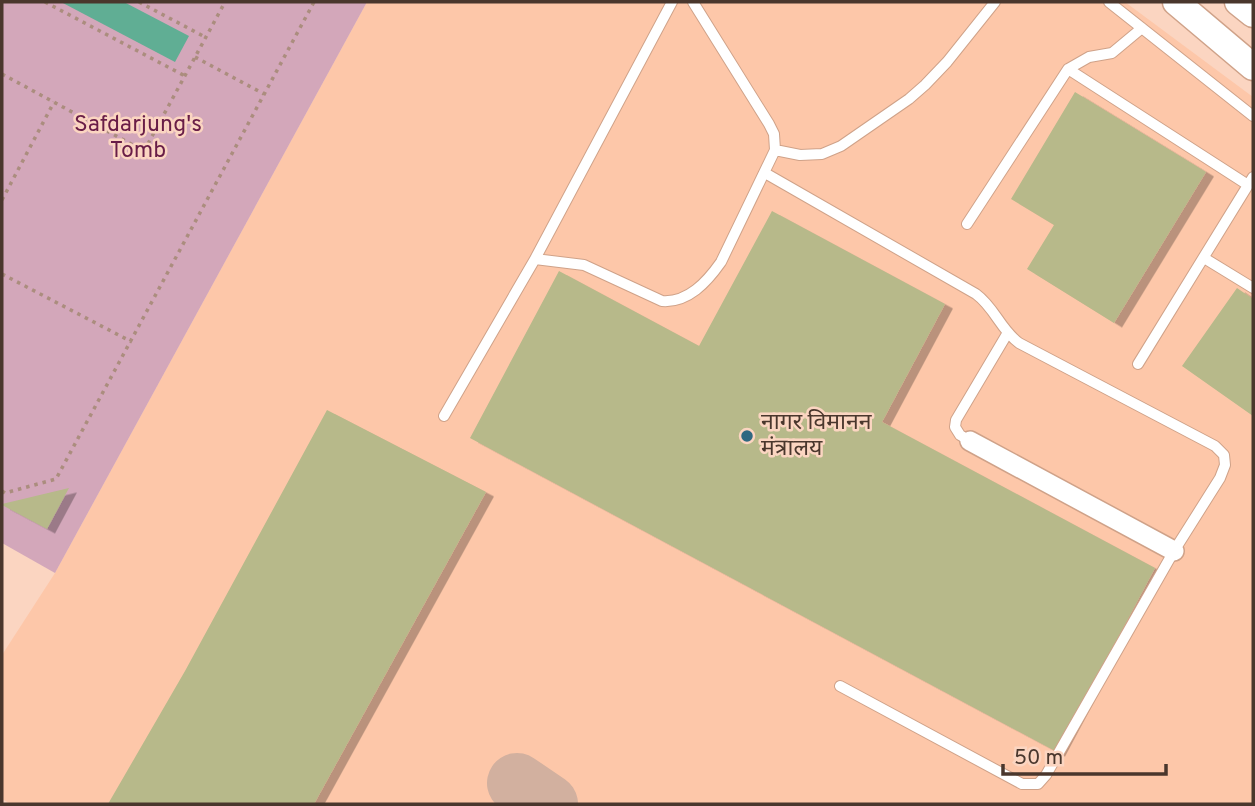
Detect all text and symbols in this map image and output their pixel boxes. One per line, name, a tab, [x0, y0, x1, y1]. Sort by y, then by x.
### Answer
park label: Safdarjung's Tomb	[74, 111, 202, 166]
place label: नागर विमानन मंत्रालय	[761, 409, 873, 464]
marker: नागर विमानन मंत्रालय	[739, 428, 755, 444]
scale bar	[1003, 732, 1166, 776]
text: 50 m	[1014, 745, 1063, 772]

